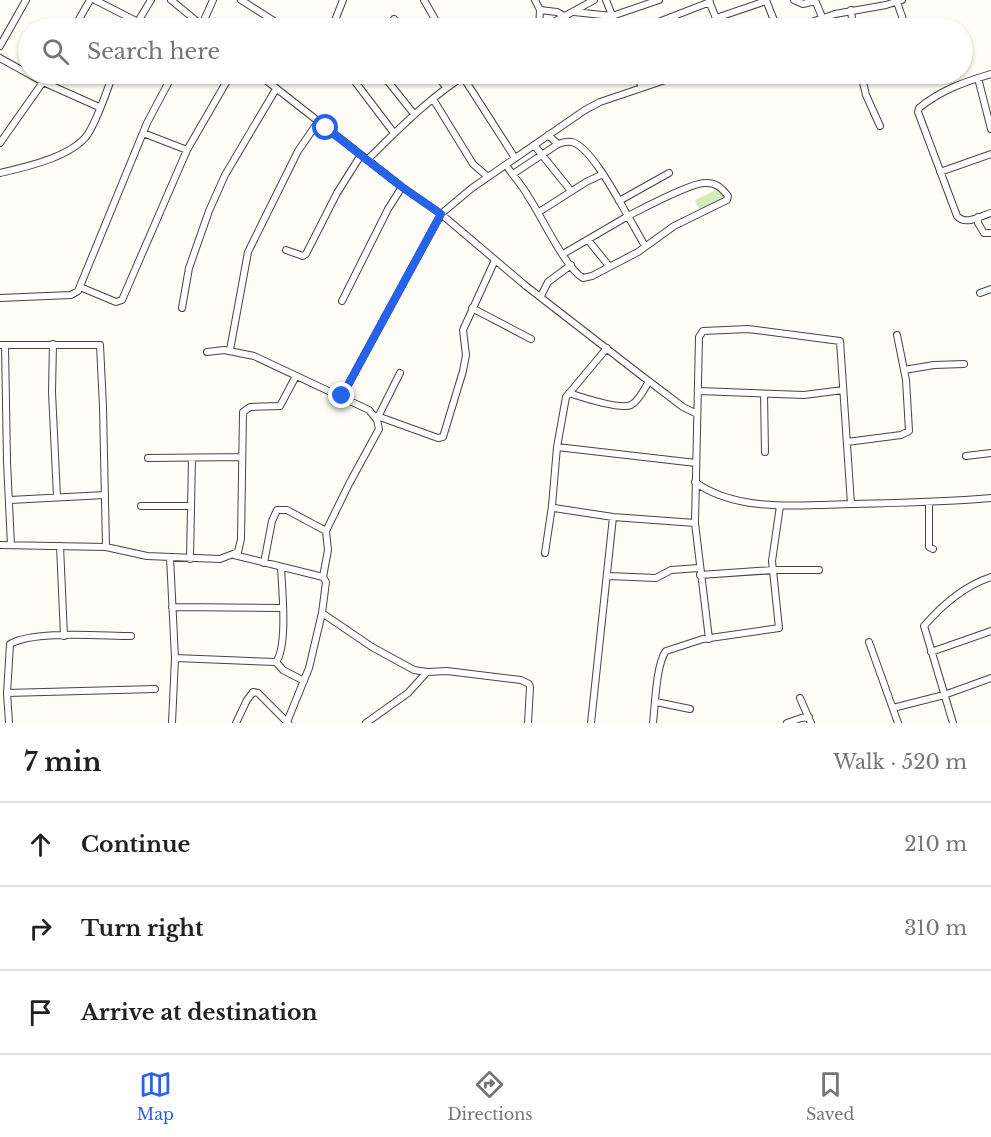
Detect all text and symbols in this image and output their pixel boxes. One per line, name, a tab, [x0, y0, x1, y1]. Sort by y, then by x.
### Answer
search box	[18, 18, 973, 84]
icon: search	[39, 35, 72, 68]
text: Search here	[87, 38, 220, 65]
route start	[312, 114, 338, 140]
route end	[328, 382, 354, 408]
text: 7 min	[24, 746, 101, 778]
text: Walk · 520 m	[833, 750, 967, 774]
icon: ahead	[24, 828, 57, 861]
text: Continue	[81, 831, 190, 858]
text: 210 m	[904, 832, 967, 856]
icon: right	[24, 912, 57, 945]
text: Turn right	[81, 915, 203, 942]
text: 310 m	[904, 916, 967, 940]
icon: arrive	[24, 996, 57, 1029]
text: Arrive at destination	[81, 999, 318, 1026]
tab: Map	[137, 1068, 174, 1124]
tab: Directions	[447, 1068, 532, 1124]
tab: Saved	[806, 1068, 854, 1124]

